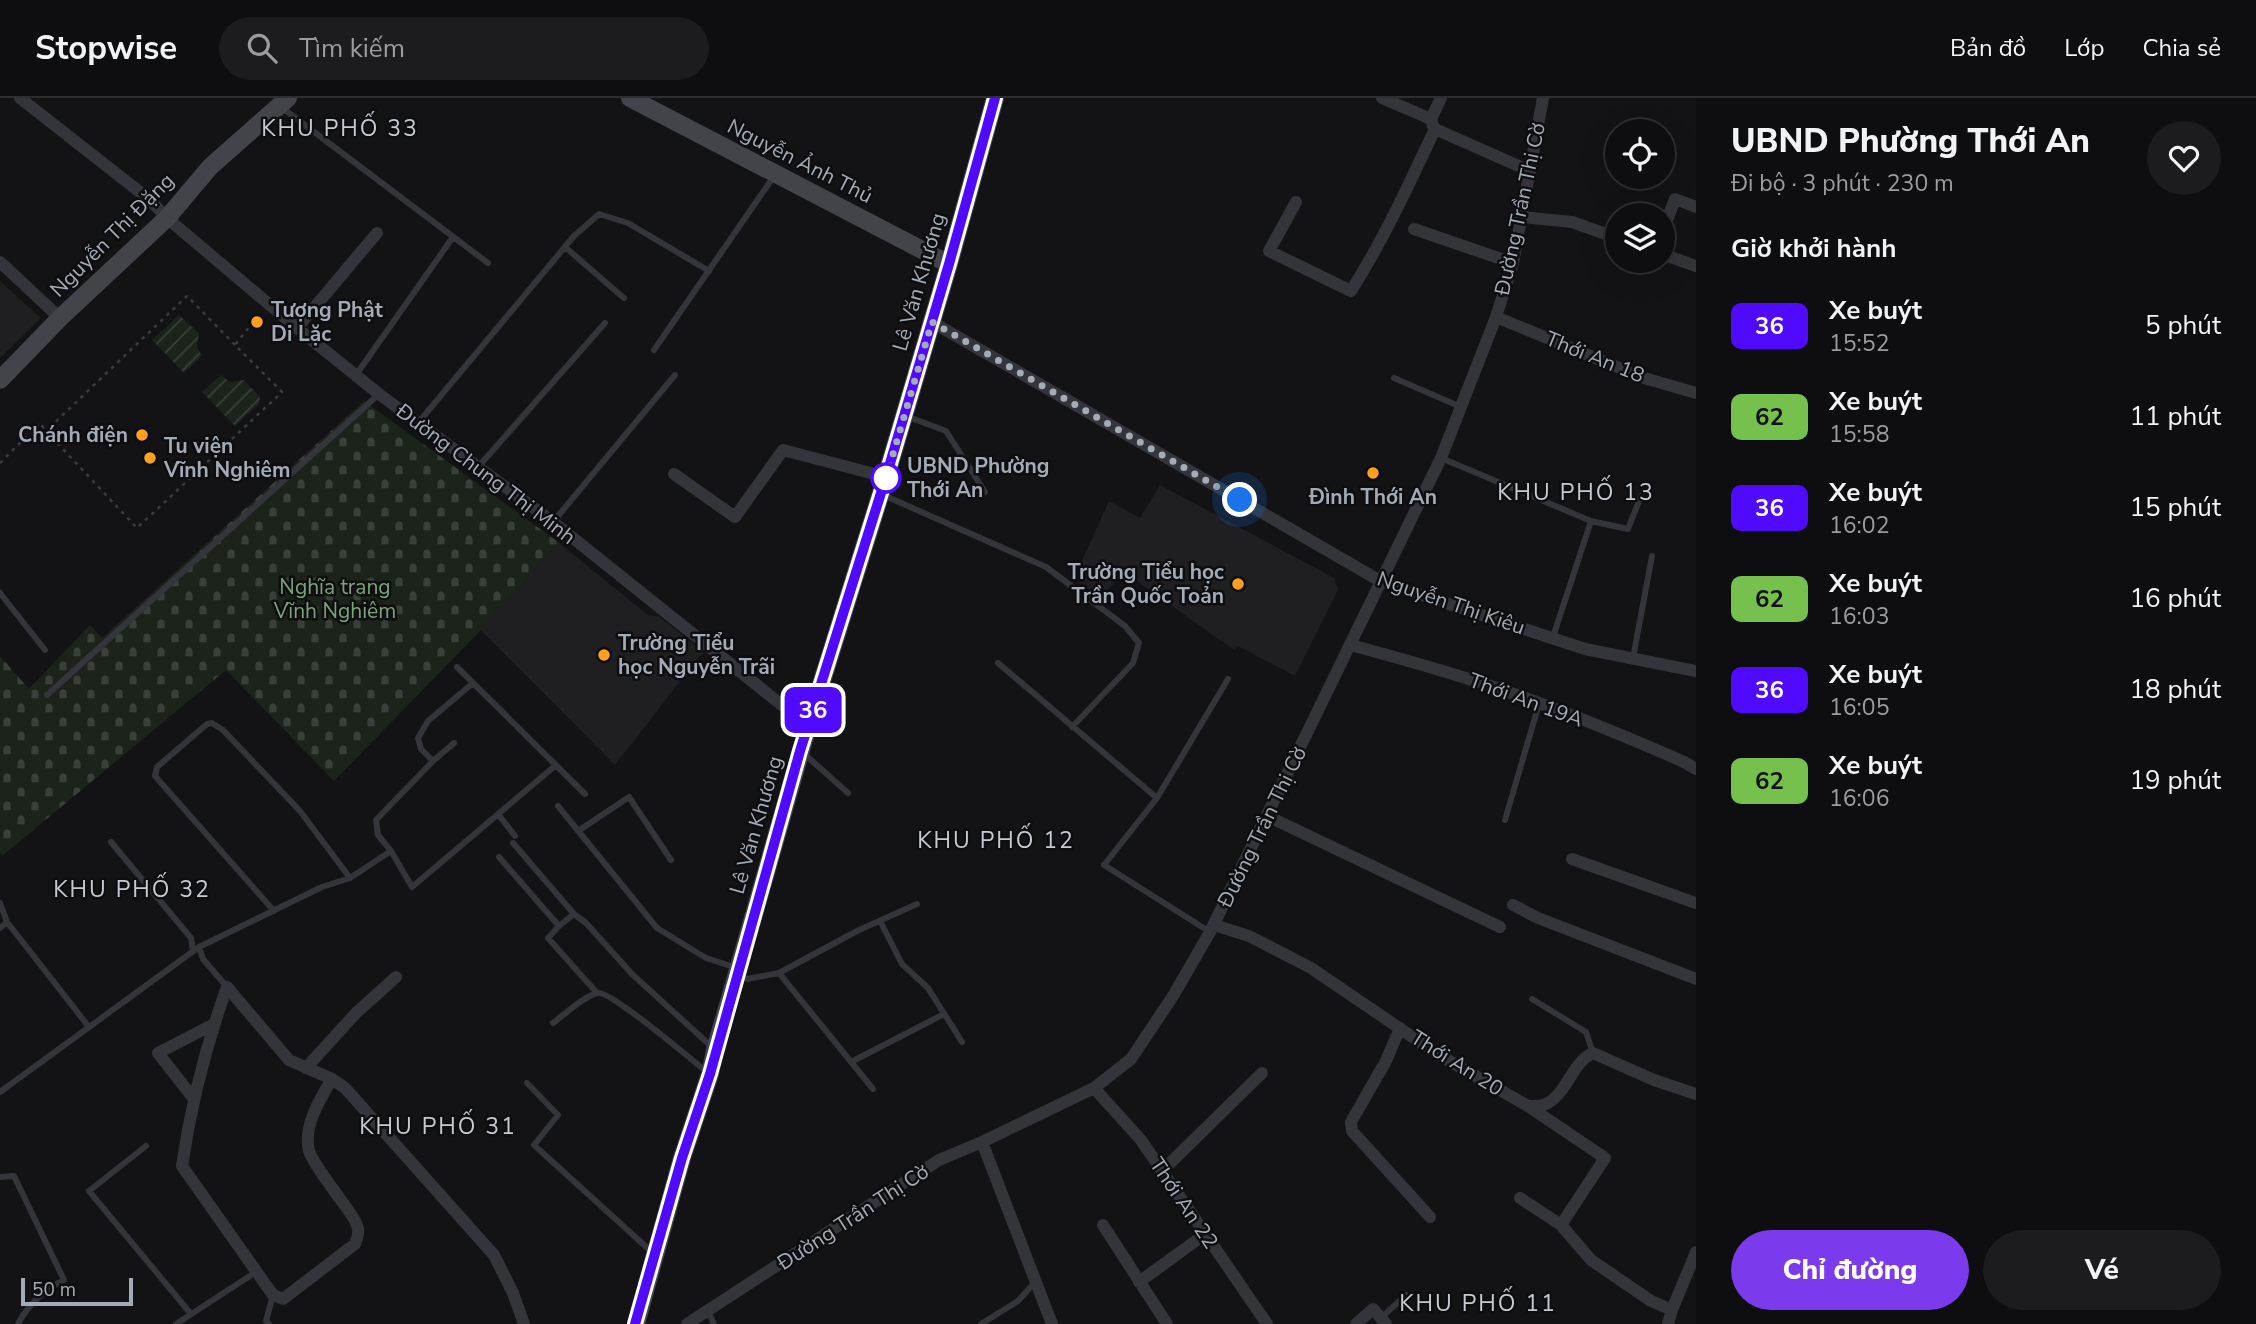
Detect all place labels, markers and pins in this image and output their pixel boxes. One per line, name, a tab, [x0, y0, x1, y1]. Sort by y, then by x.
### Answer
place label: Tượng Phật Di Lặc	[271, 296, 384, 348]
marker: Tượng Phật Di Lặc	[249, 314, 265, 330]
place label: Chánh điện	[18, 421, 128, 449]
marker: Chánh điện	[134, 427, 150, 443]
place label: Tu viện Vĩnh Nghiêm	[163, 432, 290, 484]
marker: Tu viện Vĩnh Nghiêm	[142, 450, 158, 466]
place label: UBND Phường Thới An	[907, 452, 1050, 504]
marker: UBND Phường Thới An	[871, 463, 901, 493]
marker: Đình Thới An	[1365, 465, 1381, 481]
place label: Đình Thới An	[1308, 483, 1437, 511]
place label: Trường Tiểu học Trần Quốc Toản	[1068, 558, 1224, 610]
marker: Trường Tiểu học Trần Quốc Toản	[1230, 576, 1246, 592]
place label: Trường Tiểu học Nguyễn Trãi	[618, 629, 775, 681]
marker: Trường Tiểu học Nguyễn Trãi	[596, 647, 612, 663]

